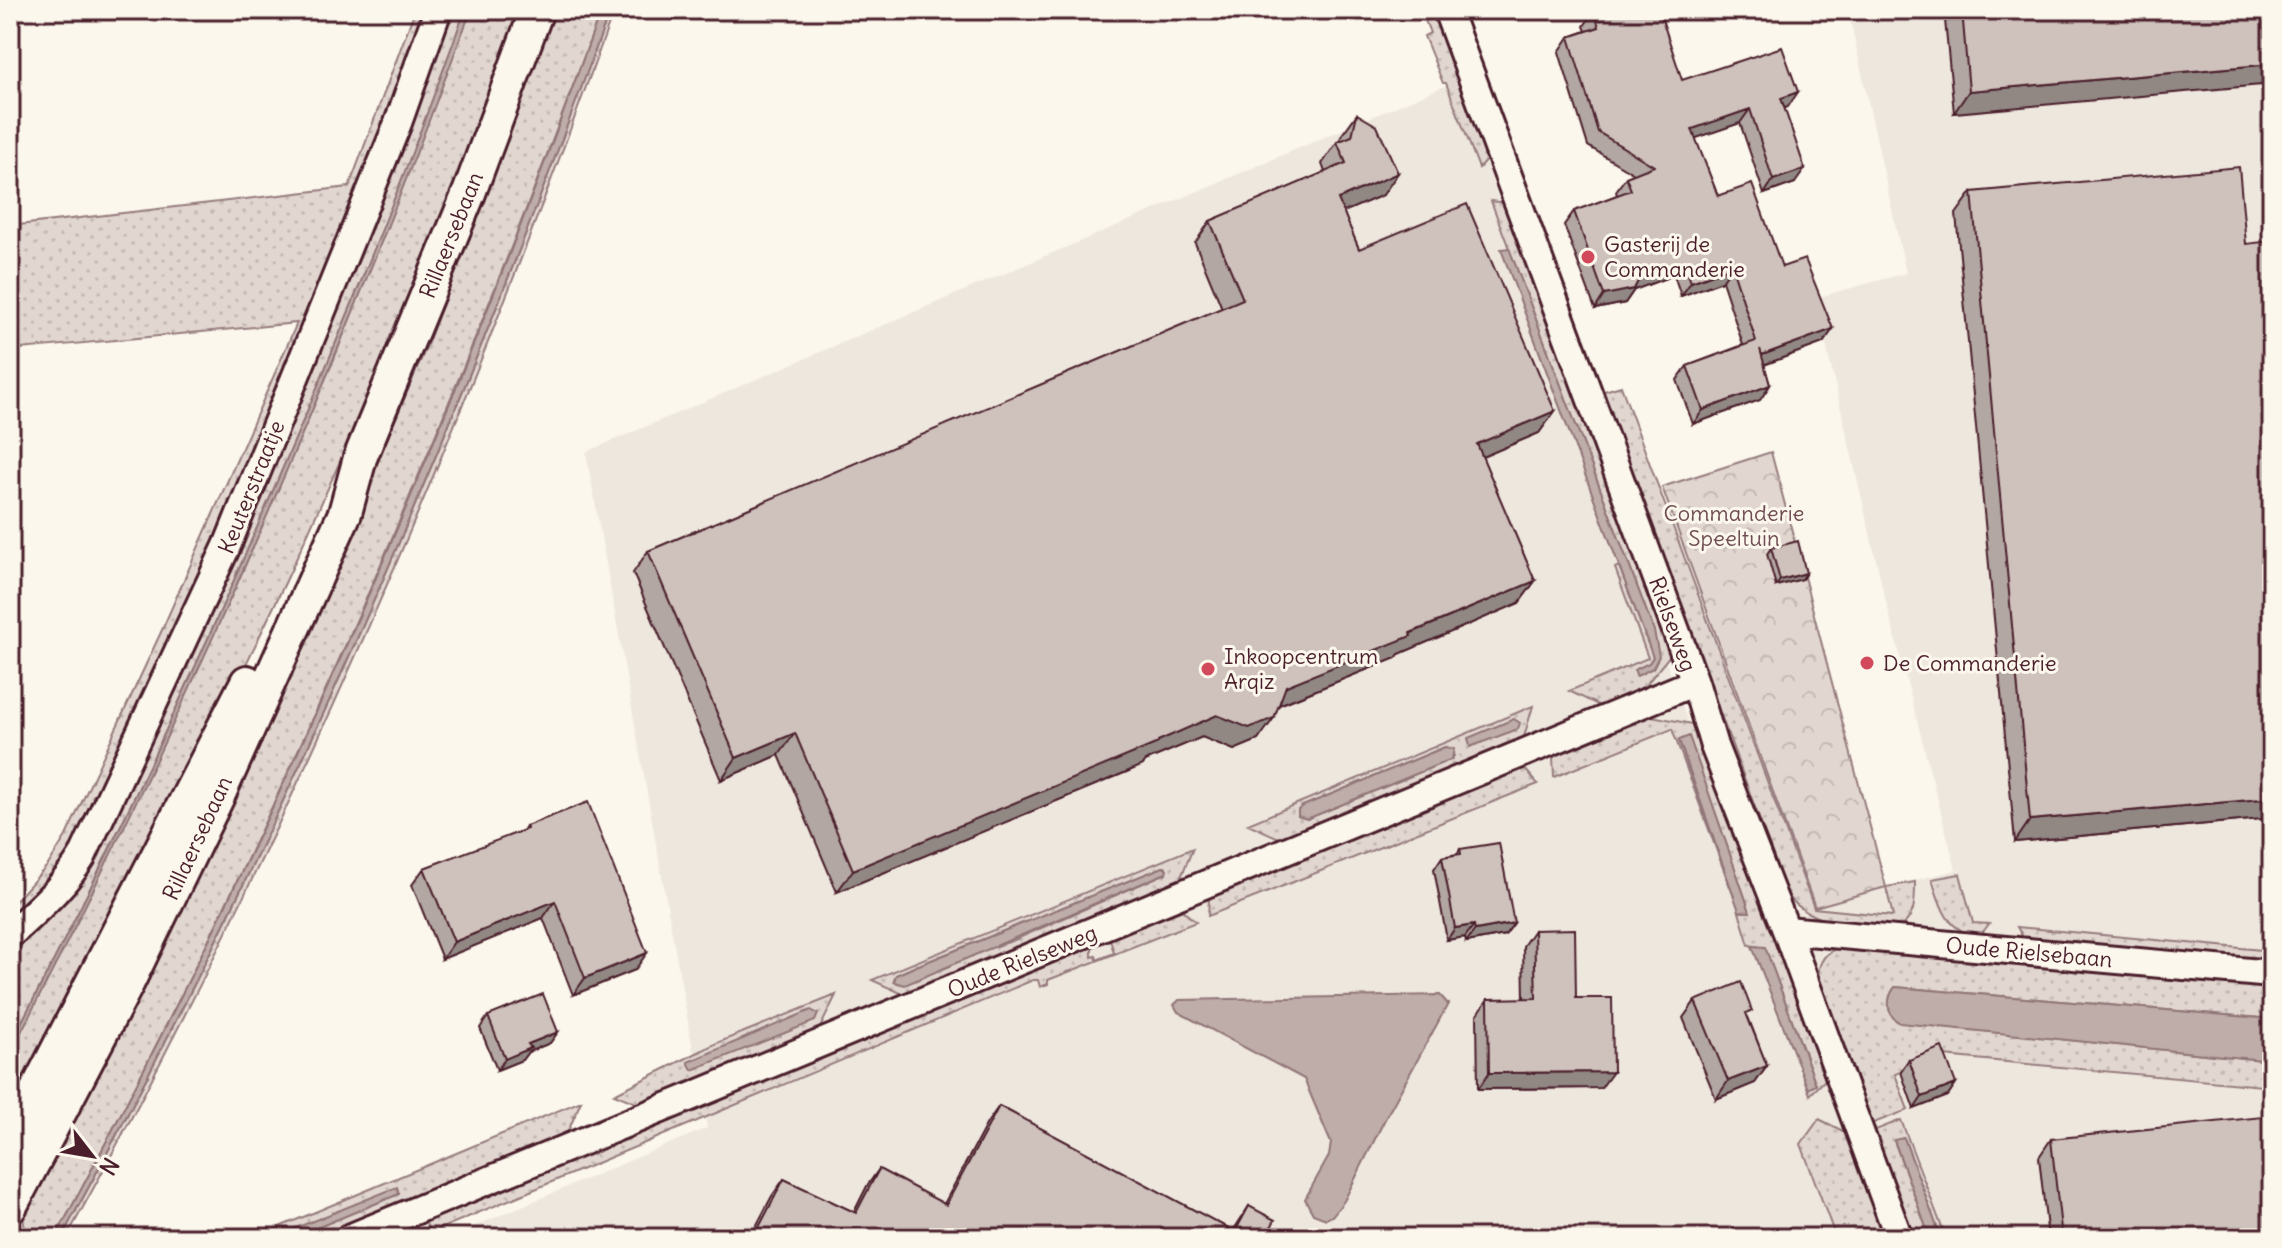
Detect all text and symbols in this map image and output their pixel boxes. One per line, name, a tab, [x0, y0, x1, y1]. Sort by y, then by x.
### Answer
street label: Rillaersebaan	[413, 168, 489, 302]
place label: Gasterij de Commanderie	[1604, 230, 1745, 283]
marker: Gasterij de Commanderie	[1579, 248, 1597, 266]
street label: Keuterstraatje	[212, 416, 290, 558]
park label: Commanderie Speeltuin	[1664, 499, 1804, 552]
street label: Rielseweg	[1643, 573, 1703, 675]
place label: Inkoopcentrum Arqiz	[1224, 642, 1378, 695]
place label: De Commanderie	[1883, 649, 2057, 677]
marker: De Commanderie	[1858, 654, 1876, 672]
marker: Inkoopcentrum Arqiz	[1199, 660, 1217, 678]
street label: Rillaersebaan	[156, 771, 238, 905]
street label: Oude Rielseweg	[943, 918, 1101, 1004]
street label: Oude Rielsebaan	[1944, 931, 2114, 973]
north arrow	[52, 1116, 132, 1196]
text: N	[93, 1153, 125, 1180]

